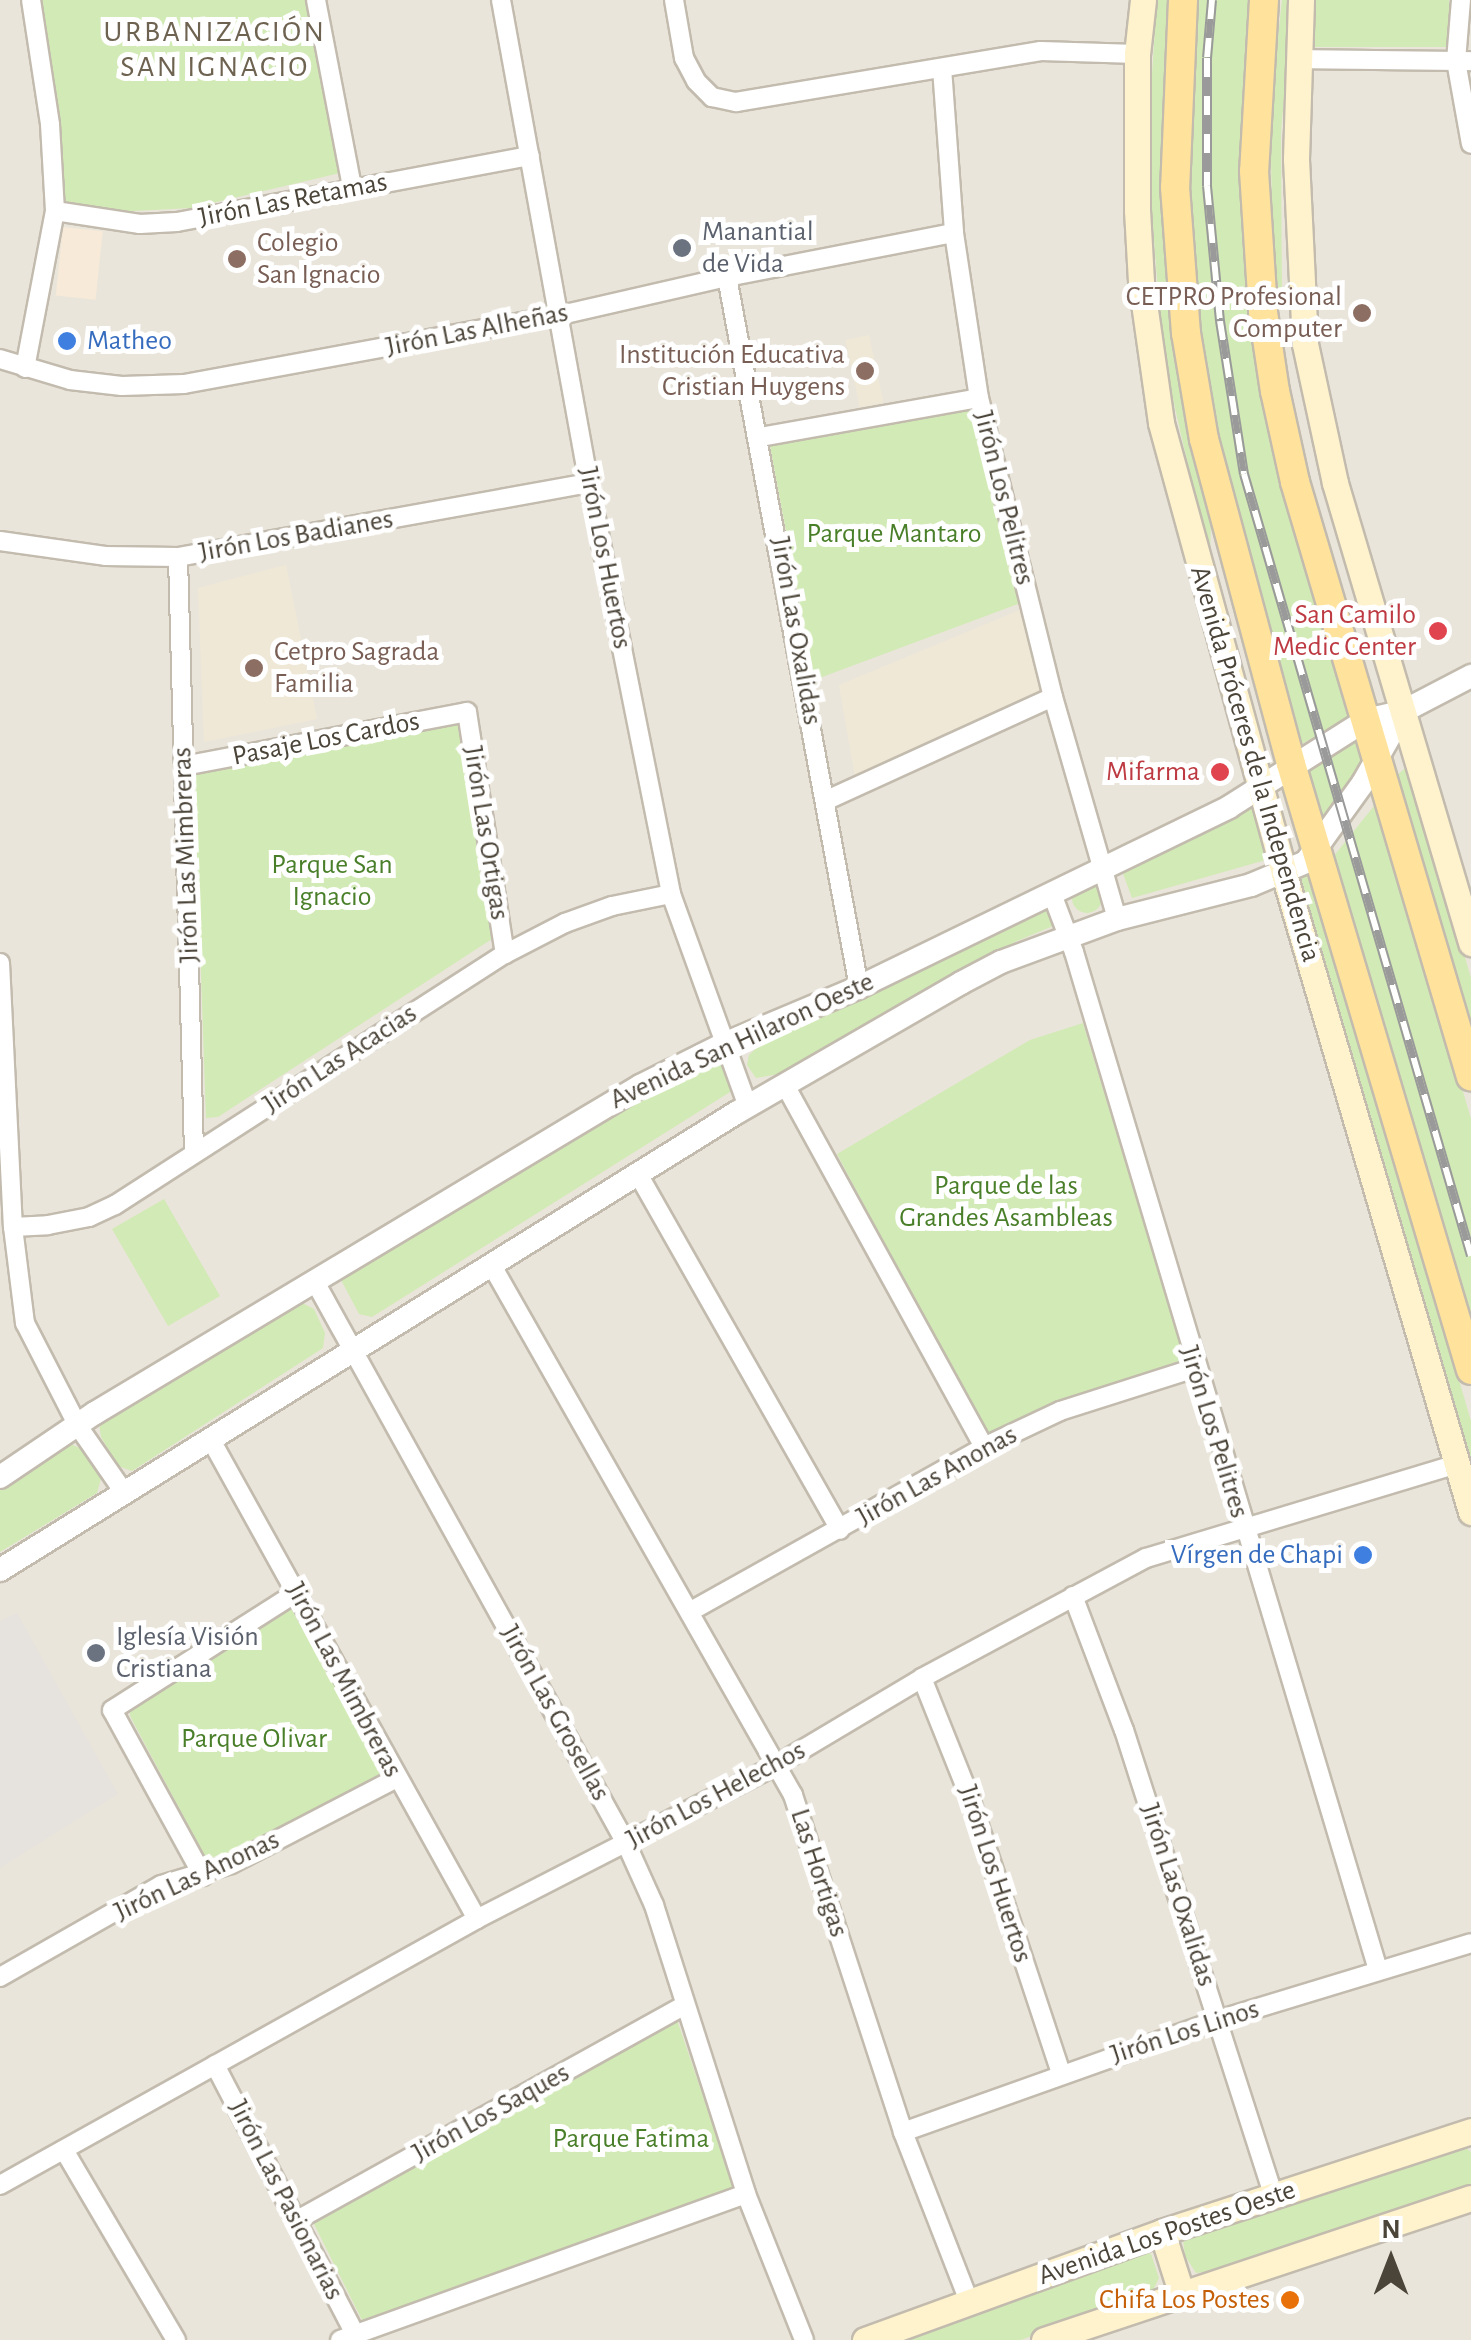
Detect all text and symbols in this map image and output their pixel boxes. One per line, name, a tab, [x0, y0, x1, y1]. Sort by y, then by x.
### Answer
district label: URBANIZACIÓN SAN IGNACIO	[104, 14, 326, 84]
street label: Jirón Las Retamas	[196, 165, 390, 235]
place label: Manantial de Vida	[702, 215, 814, 281]
place label: Colegio San Ignacio	[257, 226, 380, 292]
marker: Manantial de Vida	[671, 237, 693, 259]
marker: Colegio San Ignacio	[226, 248, 248, 270]
place label: CETPRO Profesional Computer	[1126, 280, 1342, 346]
street label: Jirón Las Alheñas	[383, 296, 571, 364]
marker: CETPRO Profesional Computer	[1351, 302, 1373, 324]
place label: Matheo	[87, 324, 172, 358]
marker: Matheo	[56, 330, 78, 352]
place label: Institución Educativa Cristian Huygens	[619, 338, 845, 404]
marker: Institución Educativa Cristian Huygens	[854, 360, 876, 382]
street label: Jirón Los Pelitres	[966, 407, 1042, 589]
street label: Jirón Los Huertos	[571, 464, 639, 652]
street label: Jirón Los Badianes	[196, 502, 396, 570]
park label: Parque Mantaro	[807, 517, 981, 551]
street label: Jirón Las Oxalidas	[763, 534, 829, 728]
street label: Avenida Próceres de la Independencia	[1182, 562, 1328, 966]
place label: San Camilo Medic Center	[1273, 598, 1416, 664]
marker: San Camilo Medic Center	[1425, 618, 1451, 644]
place label: Cetpro Sagrada Familia	[274, 635, 440, 701]
marker: Cetpro Sagrada Familia	[243, 657, 265, 679]
street label: Pasaje Los Cardos	[230, 704, 422, 774]
street label: Jirón Las Ortigas	[456, 744, 516, 922]
street label: Jirón Las Mimbreras	[165, 747, 207, 963]
place label: Mifarma	[1106, 755, 1200, 789]
marker: Mifarma	[1209, 761, 1231, 783]
park label: Parque San Ignacio	[271, 848, 393, 914]
street label: Avenida San Hilaron Oeste	[605, 965, 879, 1117]
street label: Jirón Las Acacias	[257, 997, 423, 1121]
park label: Parque de las Grandes Asambleas	[899, 1169, 1113, 1235]
street label: Jirón Los Pelitres	[1172, 1342, 1256, 1522]
street label: Jirón Las Anonas	[851, 1418, 1023, 1534]
place label: Vírgen de Chapi	[1171, 1538, 1343, 1572]
marker: Vírgen de Chapi	[1352, 1544, 1374, 1566]
street label: Jirón Las Mimbreras	[278, 1577, 410, 1783]
street label: Jirón Las Grosellas	[493, 1619, 617, 1807]
place label: Iglesía Visión Cristiana	[116, 1620, 259, 1686]
marker: Iglesía Visión Cristiana	[85, 1642, 107, 1664]
park label: Parque Olivar	[181, 1722, 327, 1756]
street label: Jirón Los Helechos	[621, 1734, 811, 1856]
street label: Jirón Los Huertos	[950, 1781, 1040, 1967]
street label: Jirón Las Oxalidas	[1133, 1799, 1223, 1991]
street label: Las Hortigas	[782, 1805, 856, 1941]
street label: Jirón Las Anonas	[109, 1823, 285, 1929]
street label: Jirón Los Linos	[1107, 1992, 1263, 2072]
street label: Jirón Los Saques	[407, 2056, 575, 2170]
street label: Jirón Las Pasionarias	[221, 2094, 351, 2306]
park label: Parque Fatima	[553, 2122, 709, 2156]
street label: Avenida Los Postes Oeste	[1034, 2173, 1300, 2293]
north arrow	[1341, 2210, 1441, 2310]
text: N	[1381, 2216, 1401, 2244]
place label: Chifa Los Postes	[1099, 2283, 1270, 2317]
marker: Chifa Los Postes	[1279, 2289, 1301, 2311]

